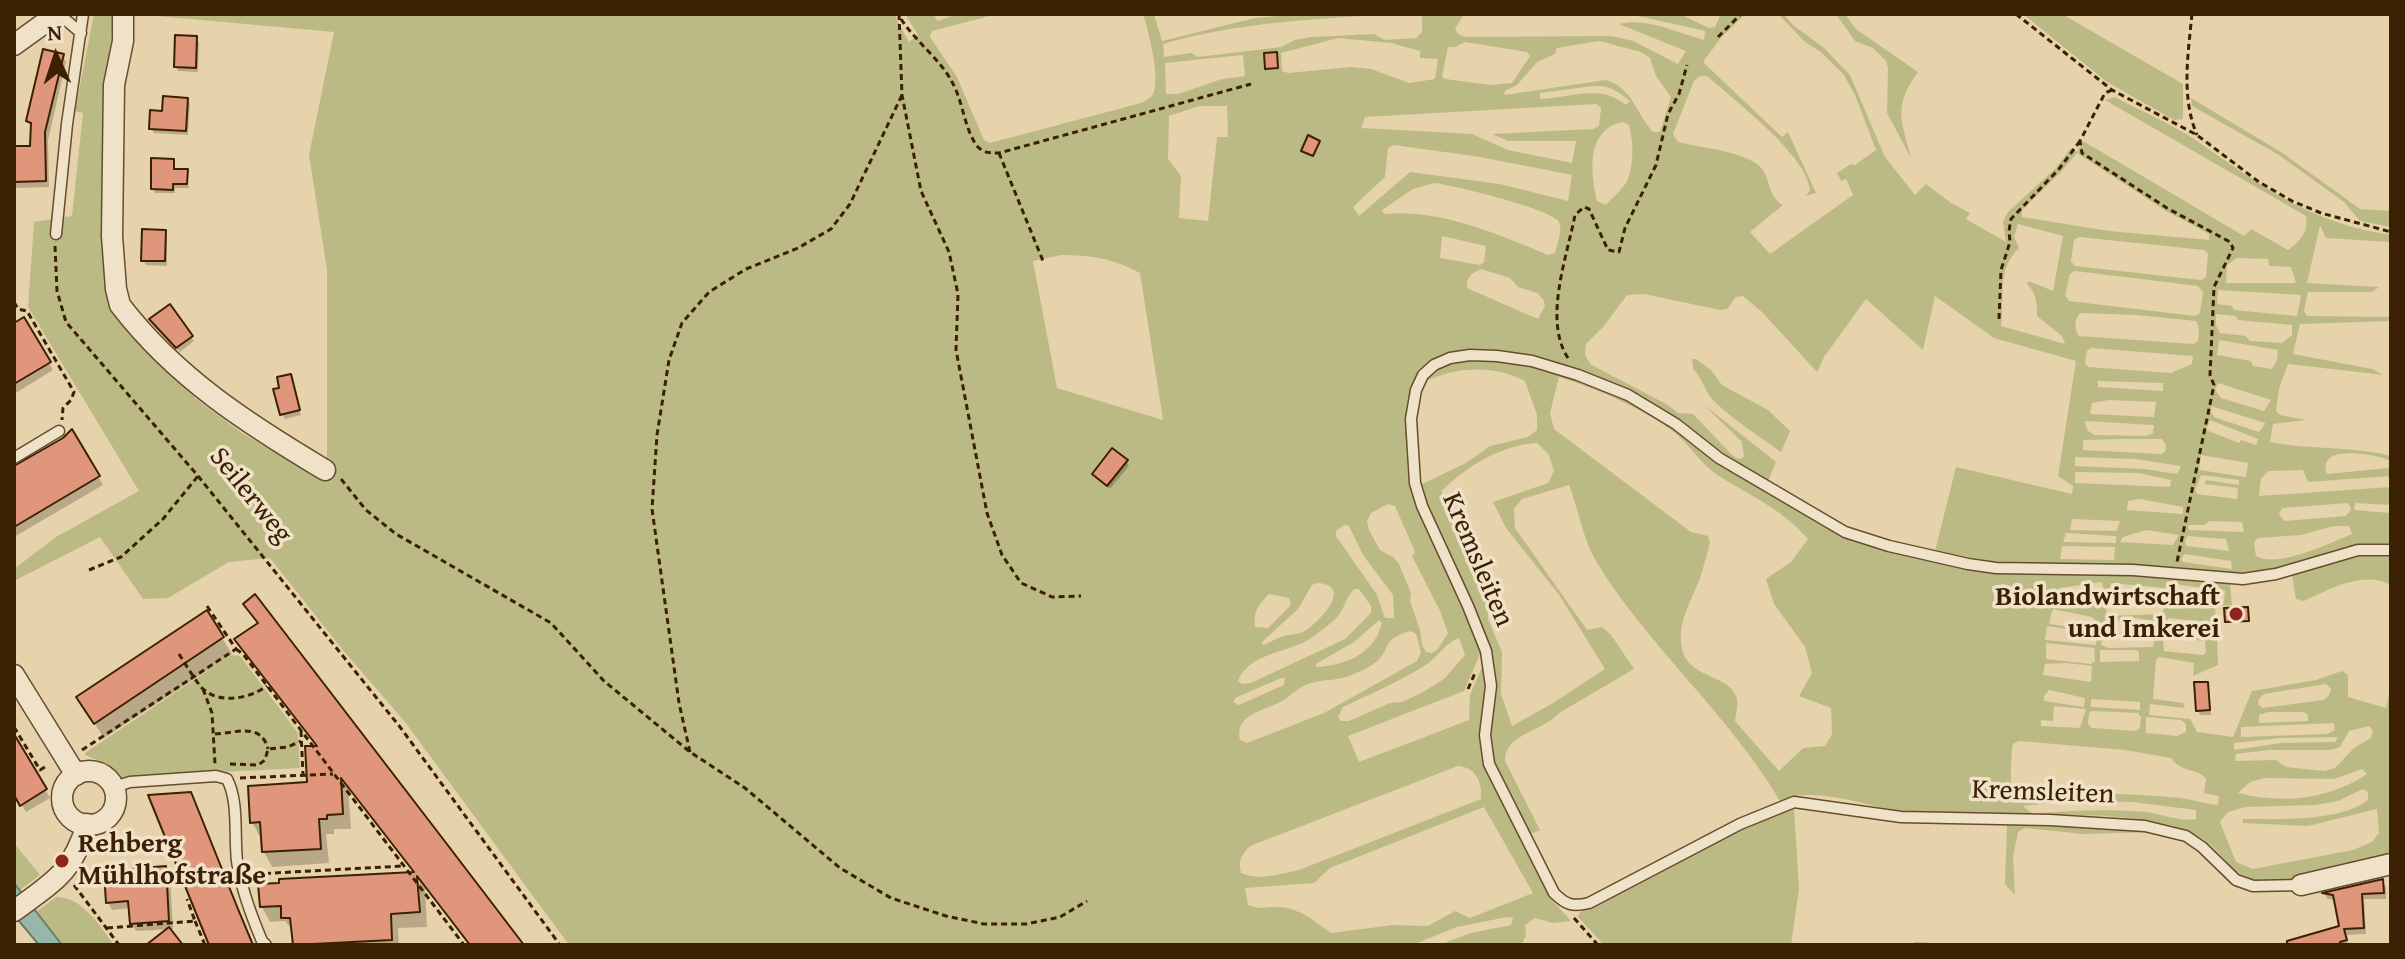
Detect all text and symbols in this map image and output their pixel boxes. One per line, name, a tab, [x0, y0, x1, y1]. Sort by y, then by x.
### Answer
north arrow	[16, 16, 96, 96]
text: N	[47, 16, 63, 48]
street label: Seilerweg	[201, 441, 299, 551]
street label: Kremsleiten	[1434, 488, 1520, 632]
place label: Biolandwirtschaft und Imkerei	[1995, 581, 2220, 647]
marker: Biolandwirtschaft und Imkerei	[2227, 605, 2245, 623]
street label: Kremsleiten	[1971, 774, 2115, 812]
place label: Rehberg Mühlhofstraße	[78, 828, 266, 894]
marker: Rehberg Mühlhofstraße	[53, 852, 71, 870]

